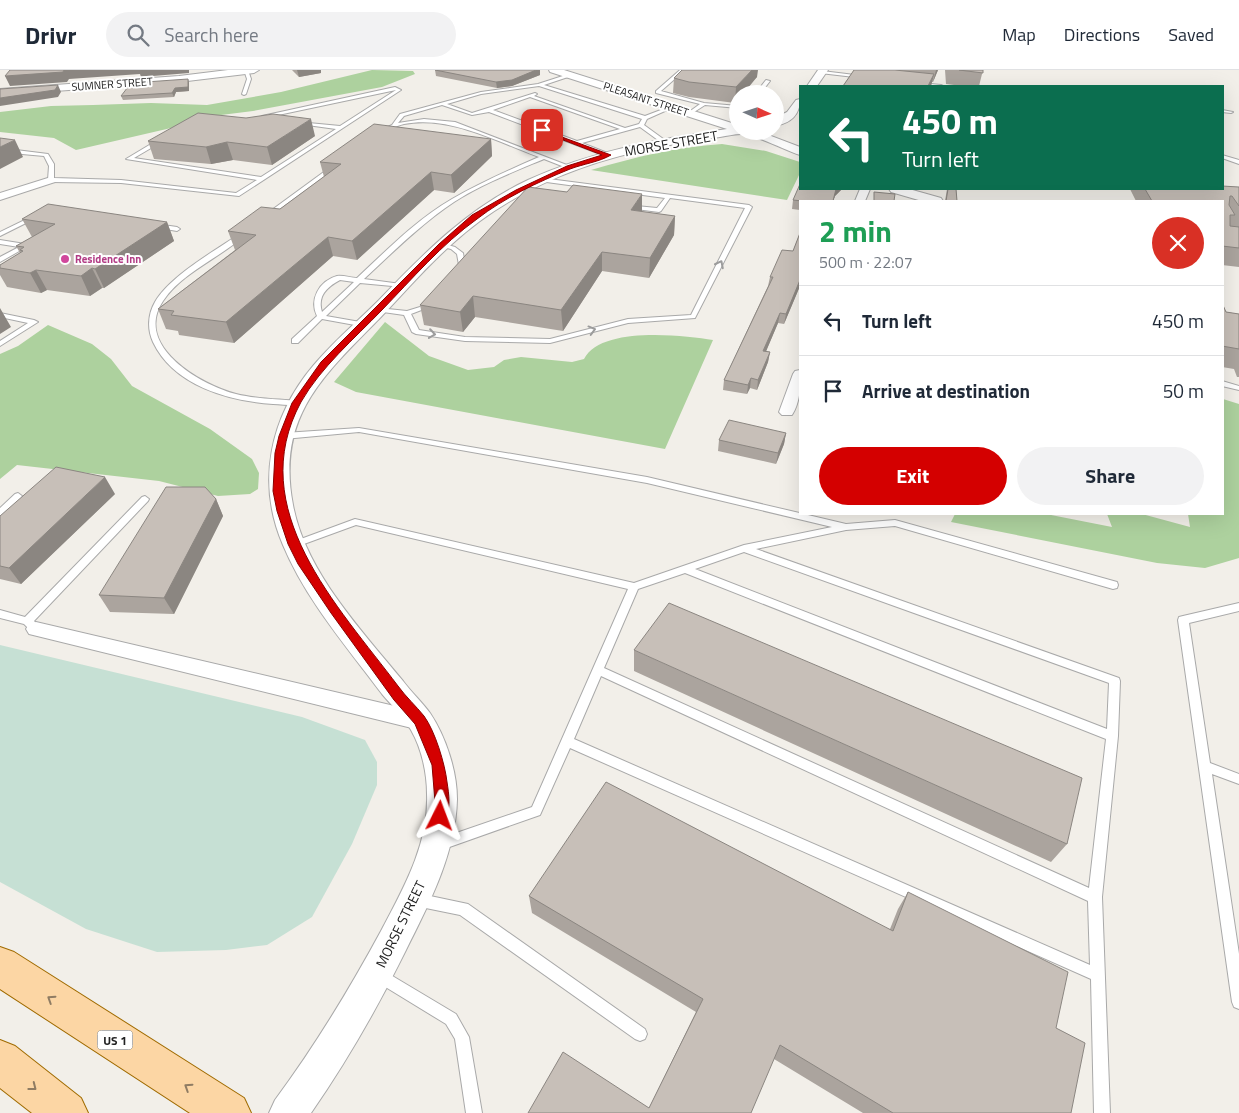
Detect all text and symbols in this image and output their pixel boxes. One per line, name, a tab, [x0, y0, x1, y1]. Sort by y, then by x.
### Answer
search box	[106, 12, 456, 57]
text: Drivr	[25, 17, 76, 53]
text: Search here	[164, 20, 259, 49]
icon: search	[124, 21, 152, 49]
text: Map	[1002, 21, 1036, 48]
text: Directions	[1064, 21, 1140, 48]
text: Saved	[1168, 21, 1214, 48]
street label: SUMNER STREET	[71, 73, 153, 95]
street label: PLEASANT STREET	[601, 78, 691, 120]
north arrow	[729, 85, 784, 140]
map controls	[729, 85, 784, 140]
text: 450 m	[902, 94, 998, 148]
icon: left	[819, 105, 884, 170]
pin	[521, 109, 563, 151]
icon: arrive	[528, 116, 556, 144]
street label: MORSE STREET	[623, 124, 720, 162]
text: Turn left	[902, 142, 979, 176]
text: 2 min	[819, 208, 892, 254]
button: close	[1152, 217, 1204, 269]
text: 500 m · 22:07	[819, 250, 913, 274]
place label: Residence Inn	[75, 251, 141, 267]
marker: Residence Inn	[59, 253, 71, 265]
one-way arrow	[714, 260, 724, 269]
text: Turn left	[862, 306, 932, 335]
text: 450 m	[1152, 306, 1204, 335]
icon: left	[819, 307, 847, 335]
one-way arrow	[588, 325, 597, 336]
one-way arrow	[427, 329, 436, 339]
text: Arrive at destination	[862, 376, 1030, 405]
text: 50 m	[1163, 376, 1204, 405]
icon: arrive	[819, 377, 847, 405]
button: Exit	[819, 447, 1007, 505]
button: Share	[1017, 447, 1204, 505]
position arrow	[413, 789, 465, 841]
street label: MORSE STREET	[370, 876, 430, 971]
one-way arrow	[48, 996, 57, 1005]
road number: US 1	[98, 1030, 132, 1050]
one-way arrow	[27, 1081, 36, 1089]
one-way arrow	[185, 1083, 194, 1093]

